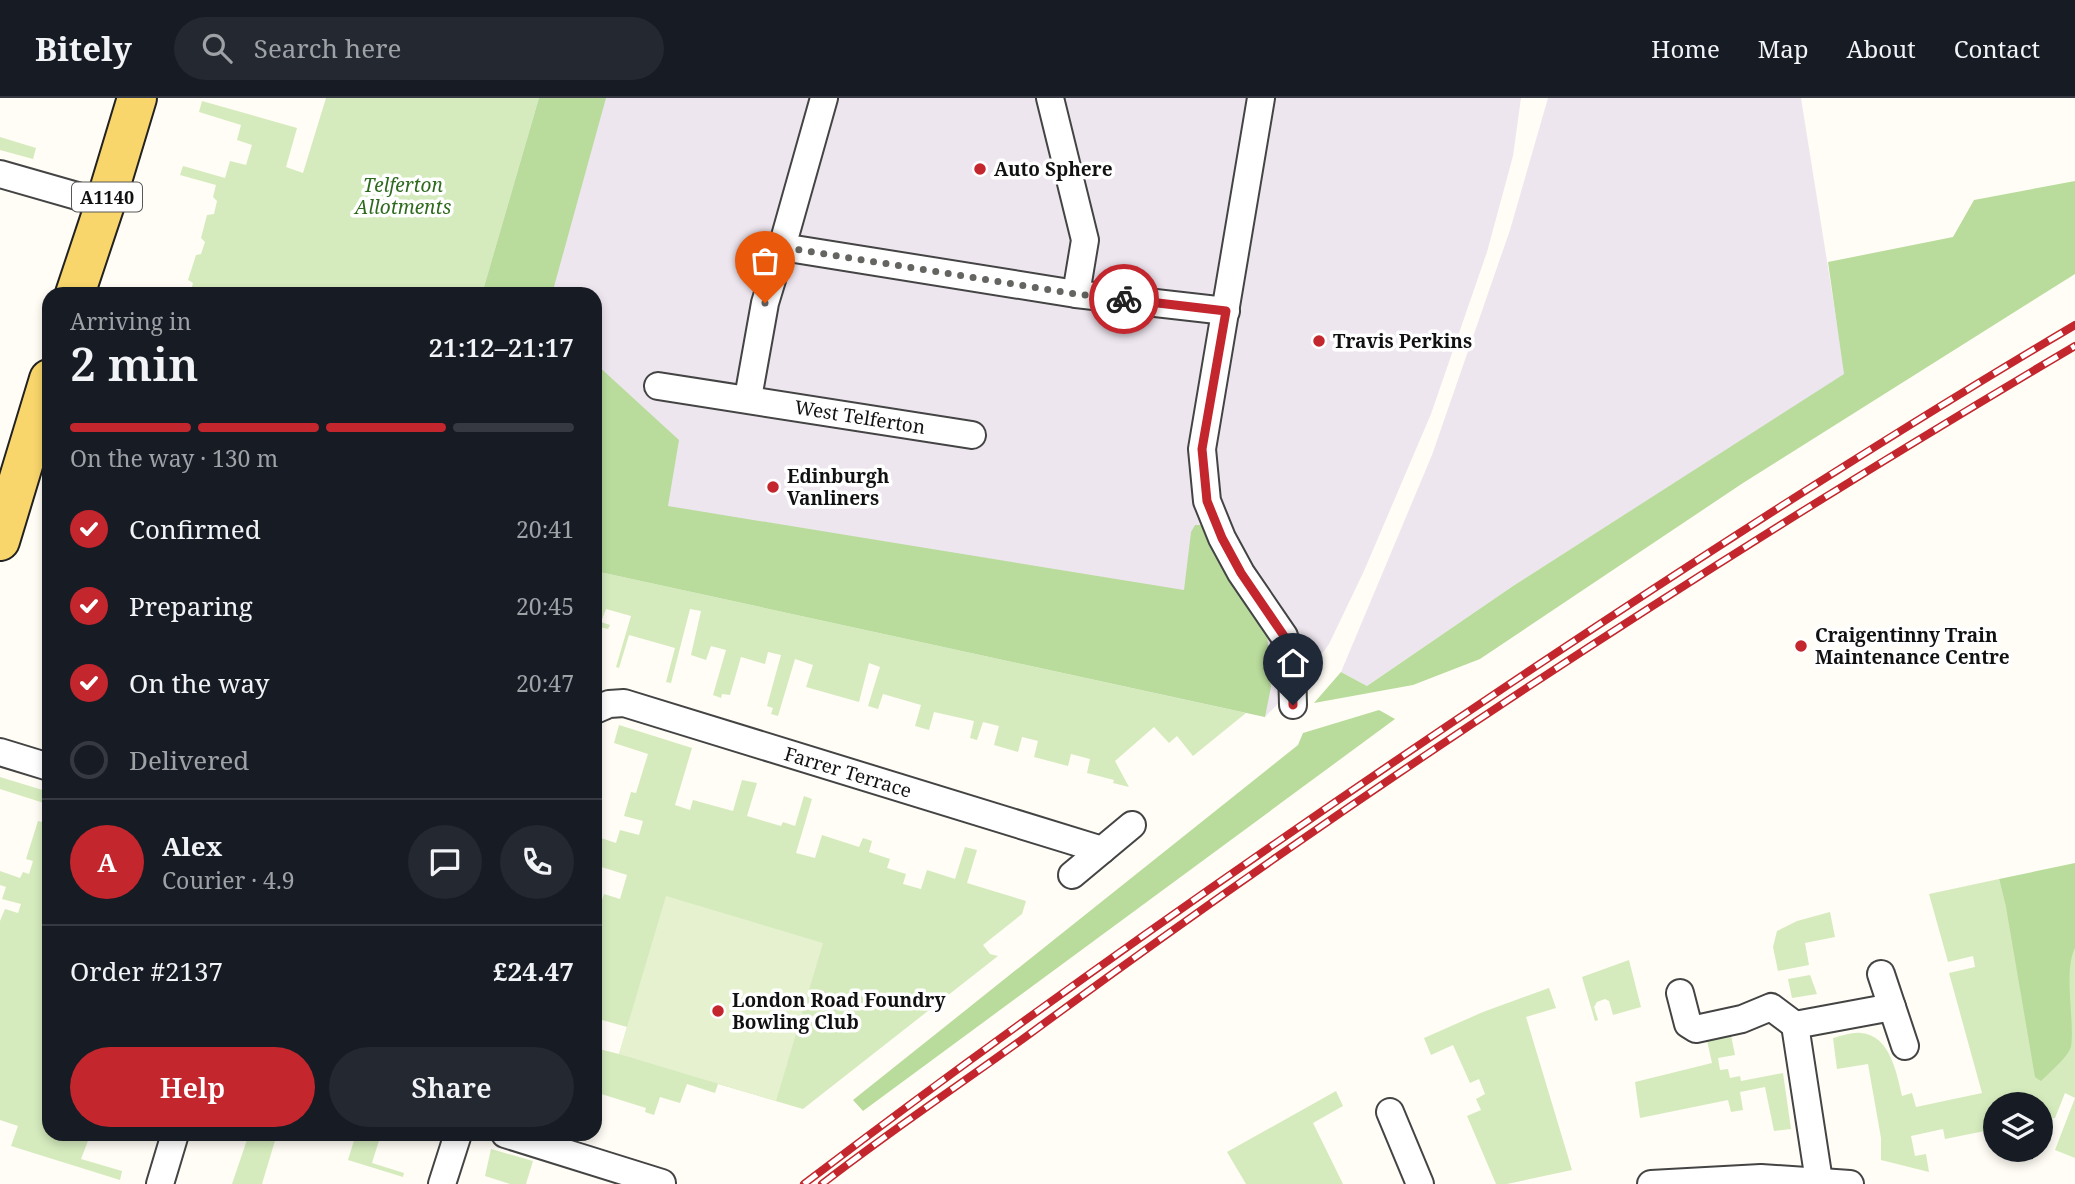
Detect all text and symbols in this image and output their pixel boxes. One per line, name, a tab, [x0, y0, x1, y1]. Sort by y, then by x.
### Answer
search box	[174, 17, 664, 80]
text: Bitely	[35, 26, 132, 71]
icon: search	[198, 29, 236, 67]
text: Search here	[254, 30, 401, 66]
text: Home	[1651, 32, 1720, 65]
text: Map	[1758, 32, 1809, 65]
text: About	[1847, 32, 1916, 65]
text: Contact	[1954, 32, 2040, 65]
place label: Auto Sphere	[994, 156, 1113, 182]
marker: Auto Sphere	[972, 161, 988, 177]
park label: Telferton Allotments	[353, 172, 451, 220]
road number: A1140	[72, 182, 142, 212]
pin	[735, 231, 795, 303]
icon: bag	[746, 242, 784, 280]
courier	[1089, 264, 1159, 334]
icon: bike	[1105, 280, 1143, 318]
text: Arriving in	[70, 305, 191, 337]
place label: Travis Perkins	[1333, 328, 1472, 354]
text: 21:12–21:17	[428, 329, 574, 365]
text: 2 min	[70, 332, 198, 394]
marker: Travis Perkins	[1311, 333, 1327, 349]
street label: West Telferton	[793, 394, 927, 440]
text: On the way · 130 m	[70, 442, 278, 474]
place label: Edinburgh Vanliners	[787, 463, 890, 511]
marker: Edinburgh Vanliners	[765, 479, 781, 495]
icon: check	[70, 510, 108, 548]
text: Confirmed	[129, 511, 261, 547]
text: 20:41	[516, 513, 574, 545]
icon: check	[70, 587, 108, 625]
text: Preparing	[129, 588, 253, 624]
text: 20:45	[516, 590, 574, 622]
place label: Craigentinny Train Maintenance Centre	[1815, 622, 2010, 670]
pin	[1263, 633, 1323, 705]
marker: Craigentinny Train Maintenance Centre	[1793, 638, 1809, 654]
icon: home	[1274, 644, 1312, 682]
icon: check	[70, 664, 108, 702]
text: On the way	[129, 665, 269, 701]
text: 20:47	[516, 667, 574, 699]
street label: Farrer Terrace	[781, 740, 915, 804]
text: Delivered	[129, 742, 249, 778]
button: chat	[408, 825, 482, 899]
button: phone	[500, 825, 574, 899]
text: Alex	[162, 828, 222, 864]
text: A	[97, 844, 117, 880]
text: Courier · 4.9	[162, 864, 295, 896]
text: Order #2137	[70, 953, 223, 989]
text: £24.47	[493, 953, 574, 989]
place label: London Road Foundry Bowling Club	[732, 987, 946, 1035]
marker: London Road Foundry Bowling Club	[710, 1003, 726, 1019]
button: Help	[70, 1047, 315, 1127]
button: Share	[329, 1047, 574, 1127]
map controls	[1983, 1092, 2053, 1162]
button: layers	[1983, 1092, 2053, 1162]

